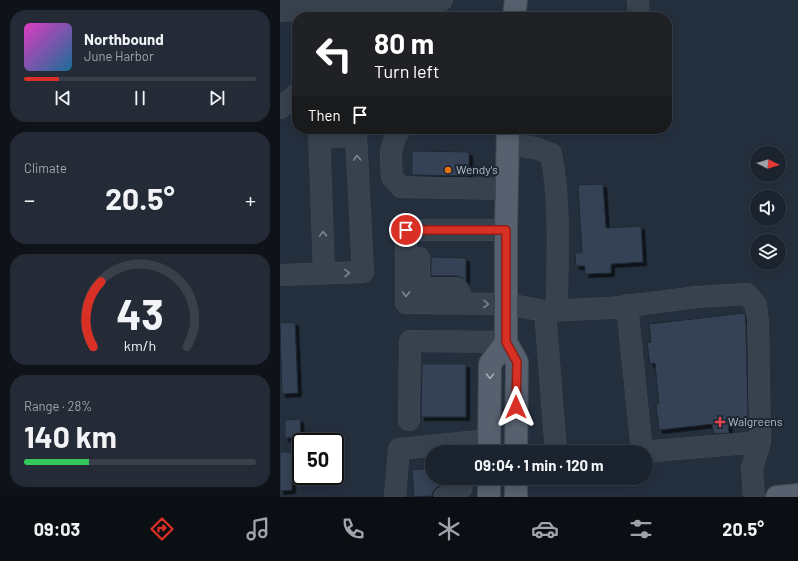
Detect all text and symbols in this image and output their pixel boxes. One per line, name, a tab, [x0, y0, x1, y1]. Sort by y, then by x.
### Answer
text: 80 m	[374, 26, 434, 60]
icon: left	[308, 28, 360, 80]
text: Northbound	[84, 30, 164, 48]
text: June Harbor	[84, 48, 154, 64]
text: Turn left	[374, 60, 440, 82]
icon: previous	[52, 87, 74, 109]
icon: pause	[129, 87, 151, 109]
icon: next	[206, 87, 228, 109]
icon: arrive	[349, 104, 371, 126]
text: Then	[308, 106, 341, 124]
north arrow	[750, 146, 786, 182]
map controls	[750, 146, 786, 270]
one-way arrow	[353, 155, 361, 161]
text: Climate	[24, 160, 67, 176]
place label: Wendy's	[456, 162, 498, 176]
marker: Wendy's	[443, 165, 453, 175]
text: 20.5°	[105, 180, 175, 216]
text: −	[24, 186, 35, 212]
text: +	[245, 186, 256, 212]
button: sound	[750, 190, 786, 226]
pin	[389, 213, 423, 247]
icon: arrive	[395, 219, 417, 241]
one-way arrow	[318, 231, 327, 237]
button: layers	[750, 234, 786, 270]
one-way arrow	[344, 269, 350, 277]
text: 43	[116, 288, 164, 338]
one-way arrow	[402, 291, 410, 297]
one-way arrow	[483, 300, 489, 308]
text: km/h	[124, 337, 156, 354]
one-way arrow	[486, 373, 494, 379]
position arrow	[495, 386, 537, 428]
text: Range · 28%	[24, 398, 92, 414]
place label: Walgreens	[728, 414, 783, 428]
marker: Walgreens	[715, 417, 725, 427]
text: 140 km	[24, 418, 117, 454]
speed limit sign: 50	[292, 433, 344, 485]
text: 09:04 · 1 min · 120 m	[474, 456, 604, 474]
icon: directions	[148, 515, 176, 543]
icon: music	[244, 515, 272, 543]
icon: phone	[339, 515, 367, 543]
icon: climate	[435, 515, 463, 543]
icon: car	[531, 515, 559, 543]
icon: filters	[627, 515, 655, 543]
text: 09:03	[34, 518, 80, 540]
text: 20.5°	[722, 518, 764, 540]

